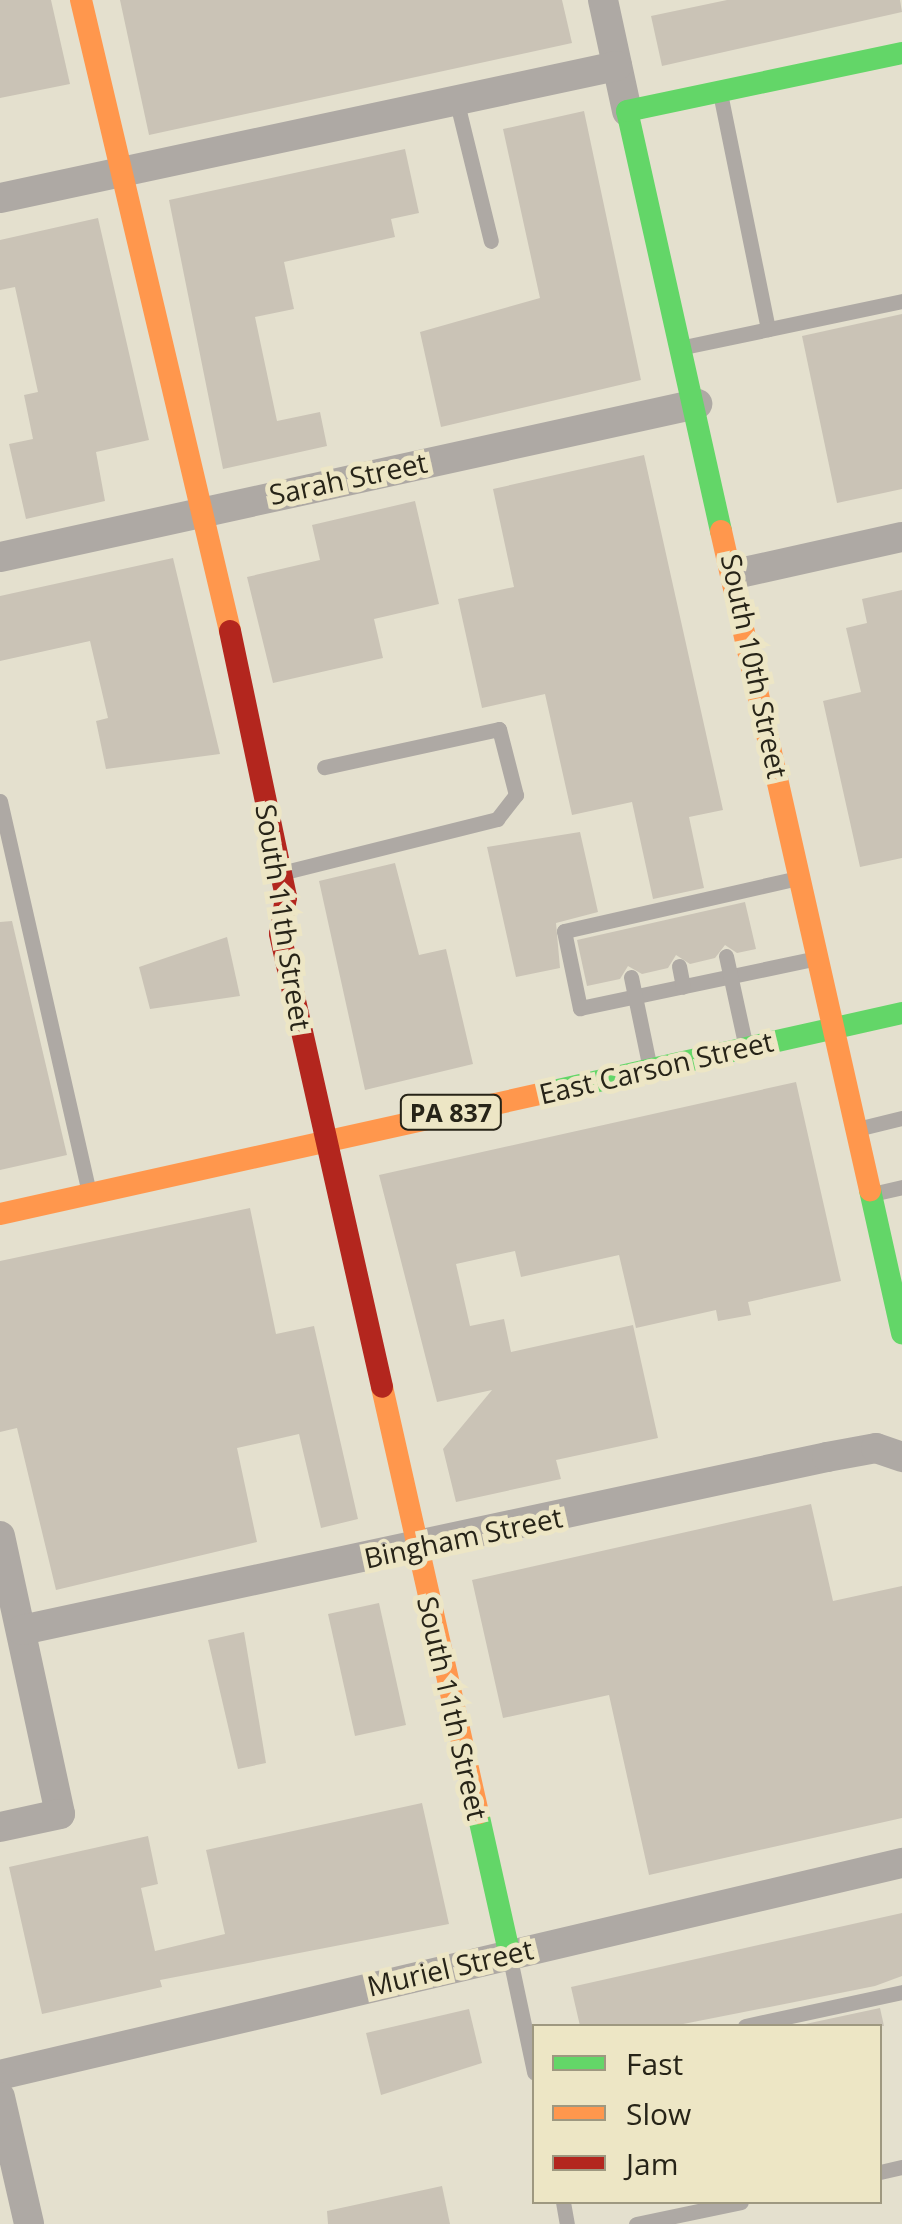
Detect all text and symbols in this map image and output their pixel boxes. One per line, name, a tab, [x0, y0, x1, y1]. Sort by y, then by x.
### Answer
street label: Sarah Street	[266, 445, 430, 511]
street label: South 10th Street	[715, 551, 795, 781]
street label: South 11th Street	[250, 802, 318, 1032]
street label: East Carson Street	[536, 1024, 776, 1110]
road number: PA 837	[398, 1092, 504, 1132]
street label: Bingham Street	[361, 1500, 565, 1574]
street label: South 11th Street	[411, 1593, 495, 1823]
street label: Muriel Street	[364, 1932, 536, 2002]
legend	[532, 2024, 882, 2204]
text: Fast	[626, 2043, 683, 2084]
text: Slow	[626, 2093, 691, 2134]
text: Jam	[626, 2143, 679, 2184]

